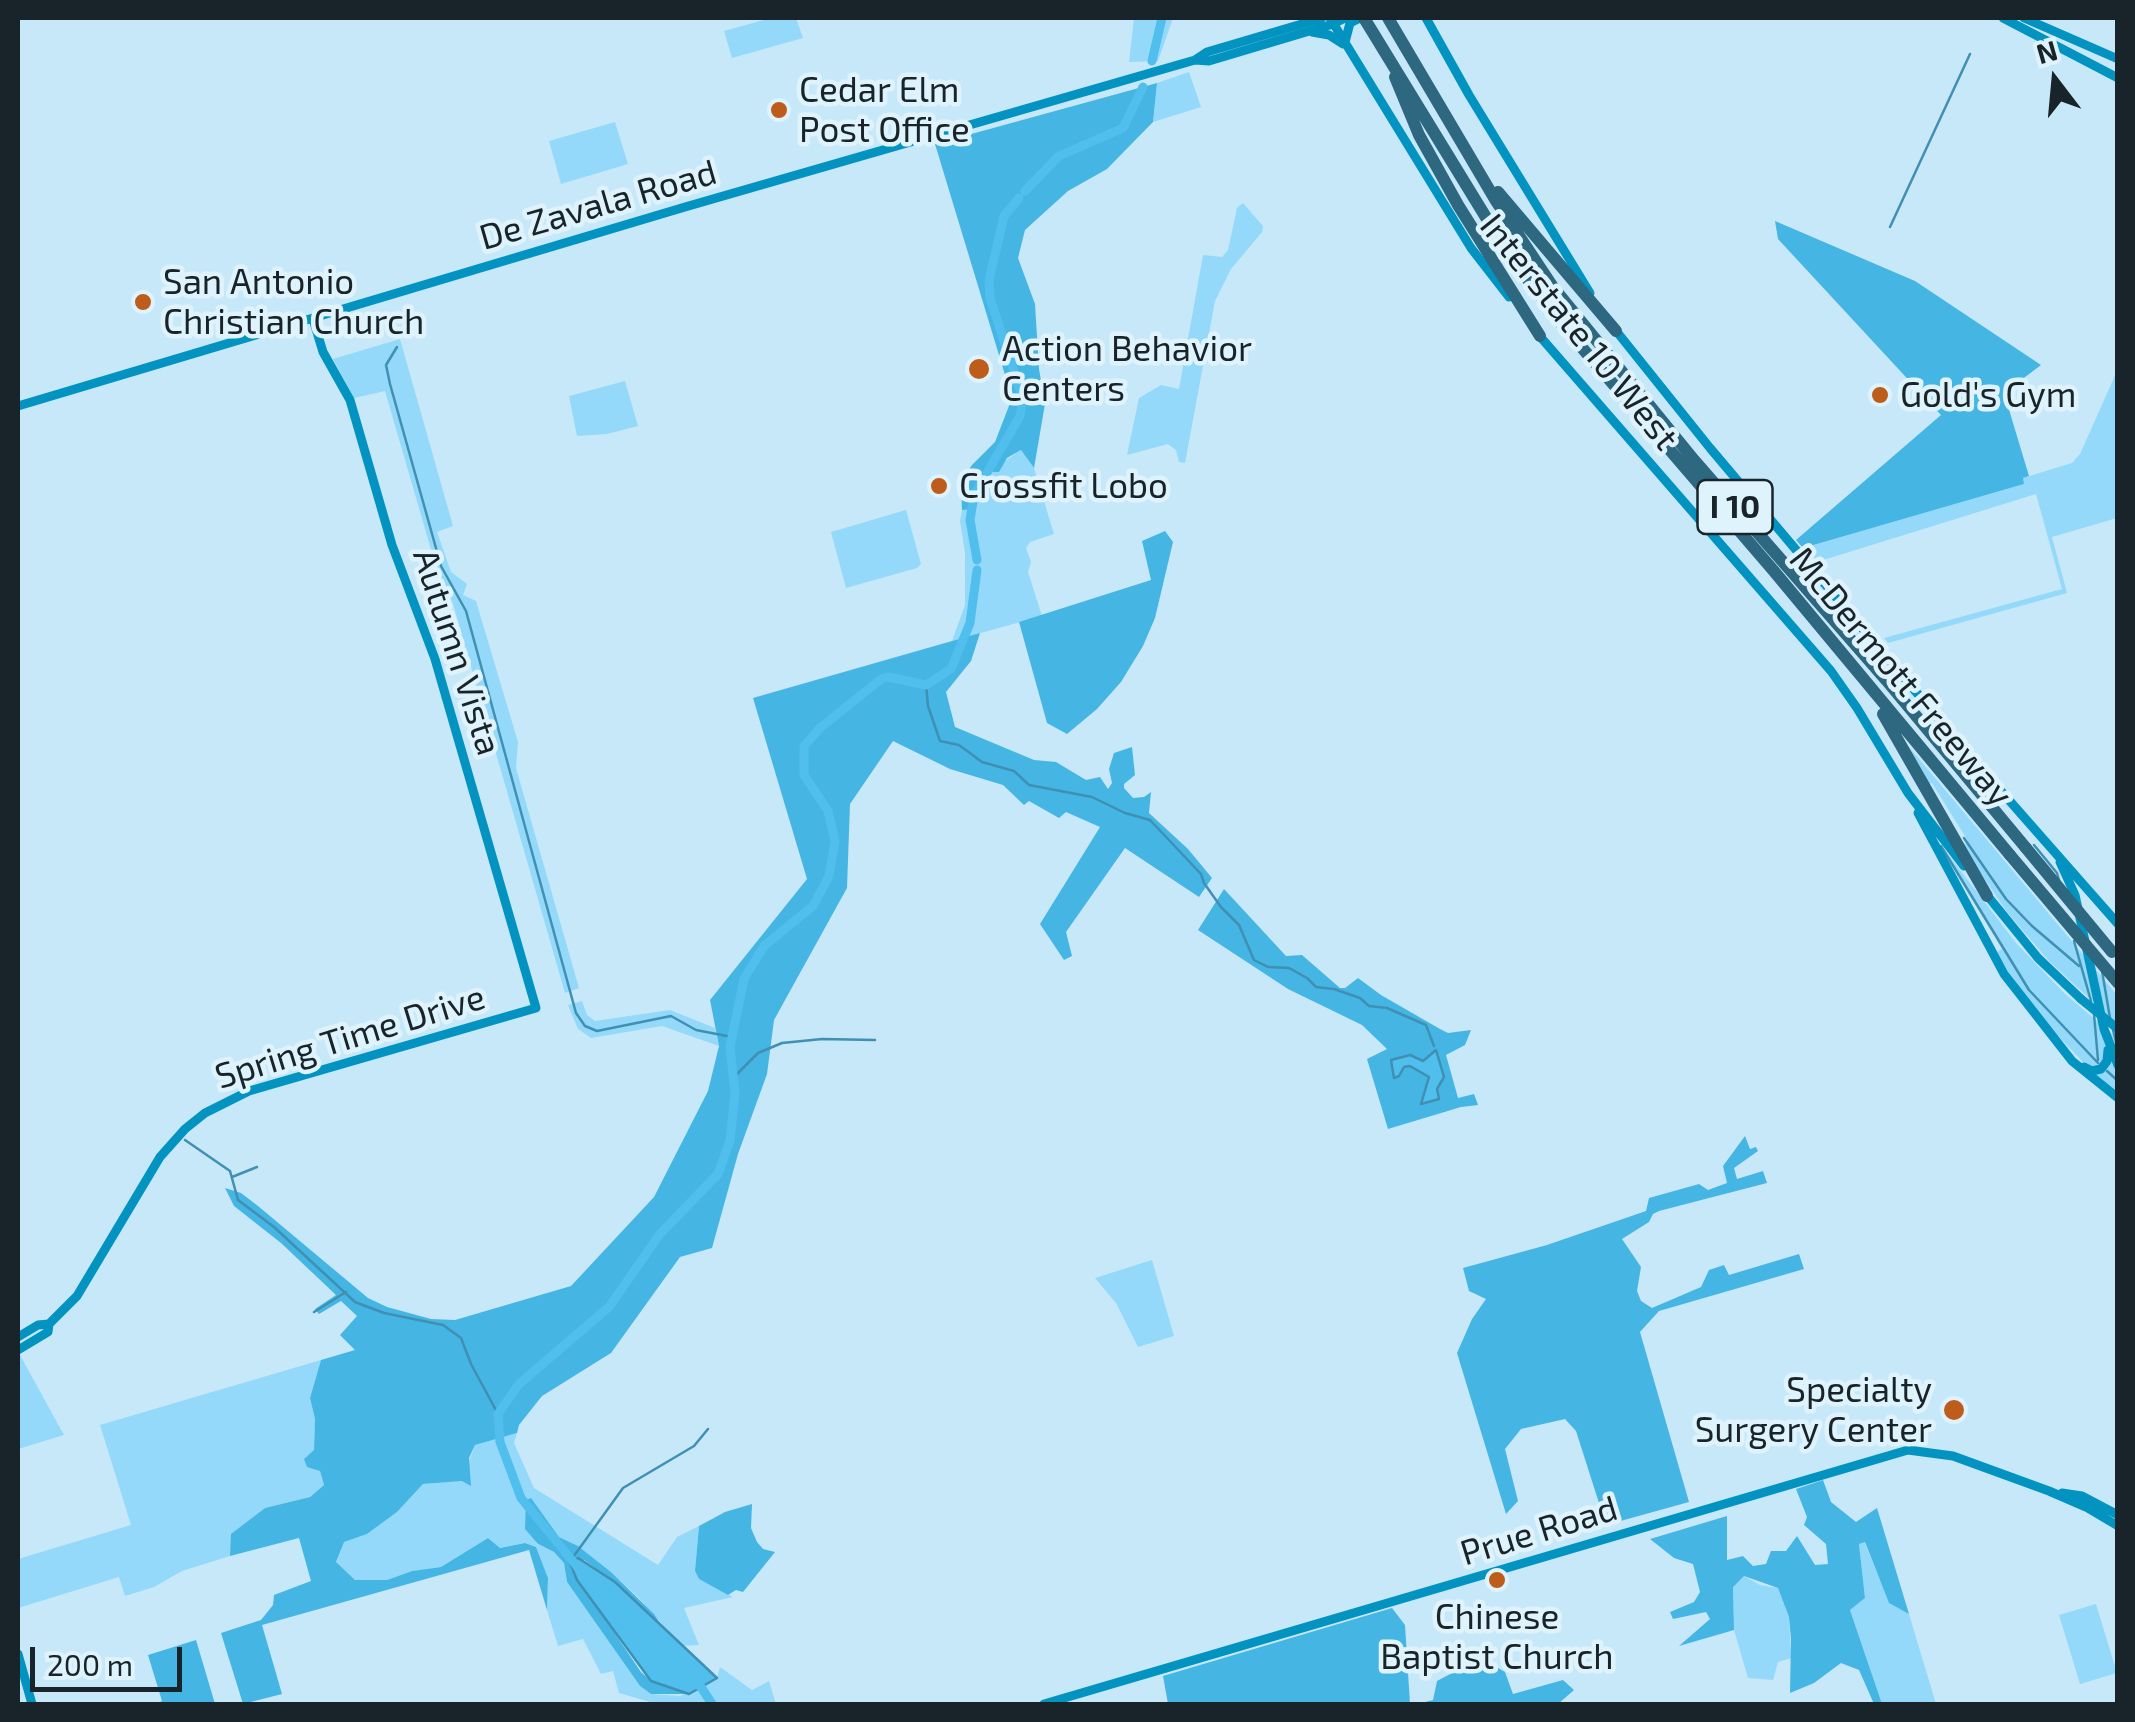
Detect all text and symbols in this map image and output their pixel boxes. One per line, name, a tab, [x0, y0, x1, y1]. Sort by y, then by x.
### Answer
north arrow	[2005, 30, 2105, 130]
text: N	[2032, 32, 2061, 70]
place label: Cedar Elm Post Office	[799, 69, 970, 151]
marker: Cedar Elm Post Office	[768, 99, 790, 121]
street label: De Zavala Road	[475, 151, 721, 259]
street label: Interstate 10 West	[1471, 206, 1687, 458]
place label: San Antonio Christian Church	[163, 261, 424, 343]
marker: San Antonio Christian Church	[132, 291, 154, 313]
place label: Action Behavior Centers	[1002, 328, 1252, 410]
marker: Action Behavior Centers	[966, 356, 992, 382]
place label: Gold's Gym	[1900, 374, 2076, 416]
marker: Gold's Gym	[1869, 384, 1891, 406]
place label: Crossfit Lobo	[959, 465, 1168, 507]
marker: Crossfit Lobo	[928, 475, 950, 497]
road number: I 10	[1698, 480, 1772, 534]
street label: McDermott Freeway	[1781, 539, 2021, 815]
street label: Autumn Vista	[404, 544, 510, 760]
street label: Spring Time Drive	[210, 976, 490, 1098]
place label: Specialty Surgery Center	[1695, 1369, 1932, 1451]
marker: Specialty Surgery Center	[1941, 1397, 1967, 1423]
street label: Prue Road	[1455, 1487, 1623, 1575]
marker: Chinese Baptist Church	[1486, 1569, 1508, 1591]
place label: Chinese Baptist Church	[1380, 1596, 1614, 1678]
scale bar	[35, 1627, 188, 1689]
text: 200 m	[47, 1646, 133, 1682]

